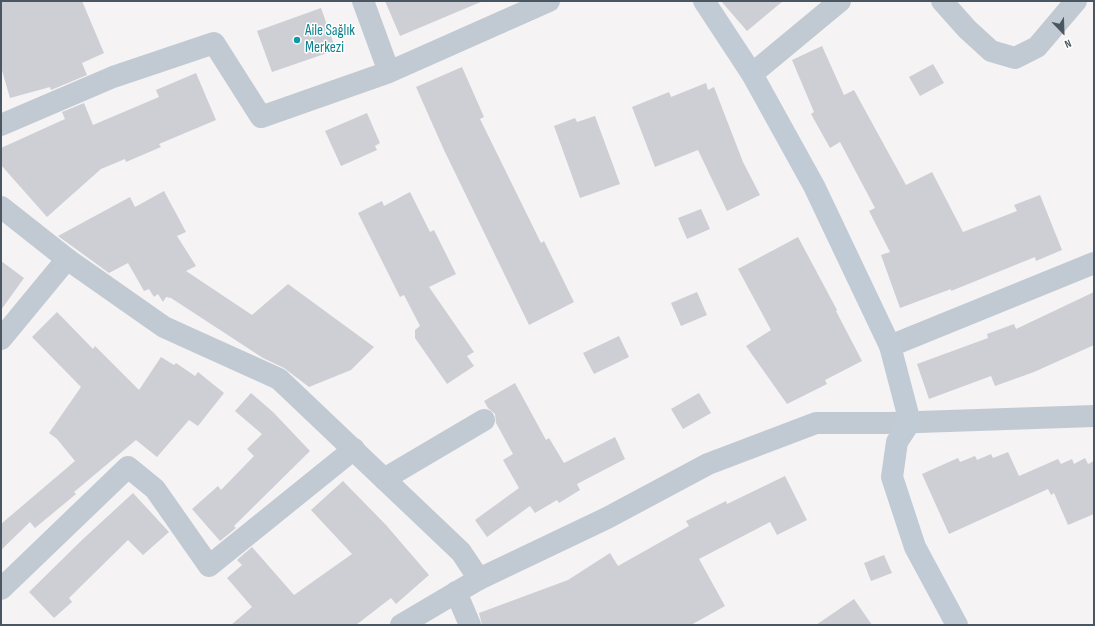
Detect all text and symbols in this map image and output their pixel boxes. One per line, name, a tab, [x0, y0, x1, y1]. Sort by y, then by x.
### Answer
north arrow	[1043, 12, 1083, 52]
place label: Aile Sağlık Merkezi	[305, 22, 355, 57]
marker: Aile Sağlık Merkezi	[292, 35, 302, 45]
text: N	[1063, 36, 1073, 51]

